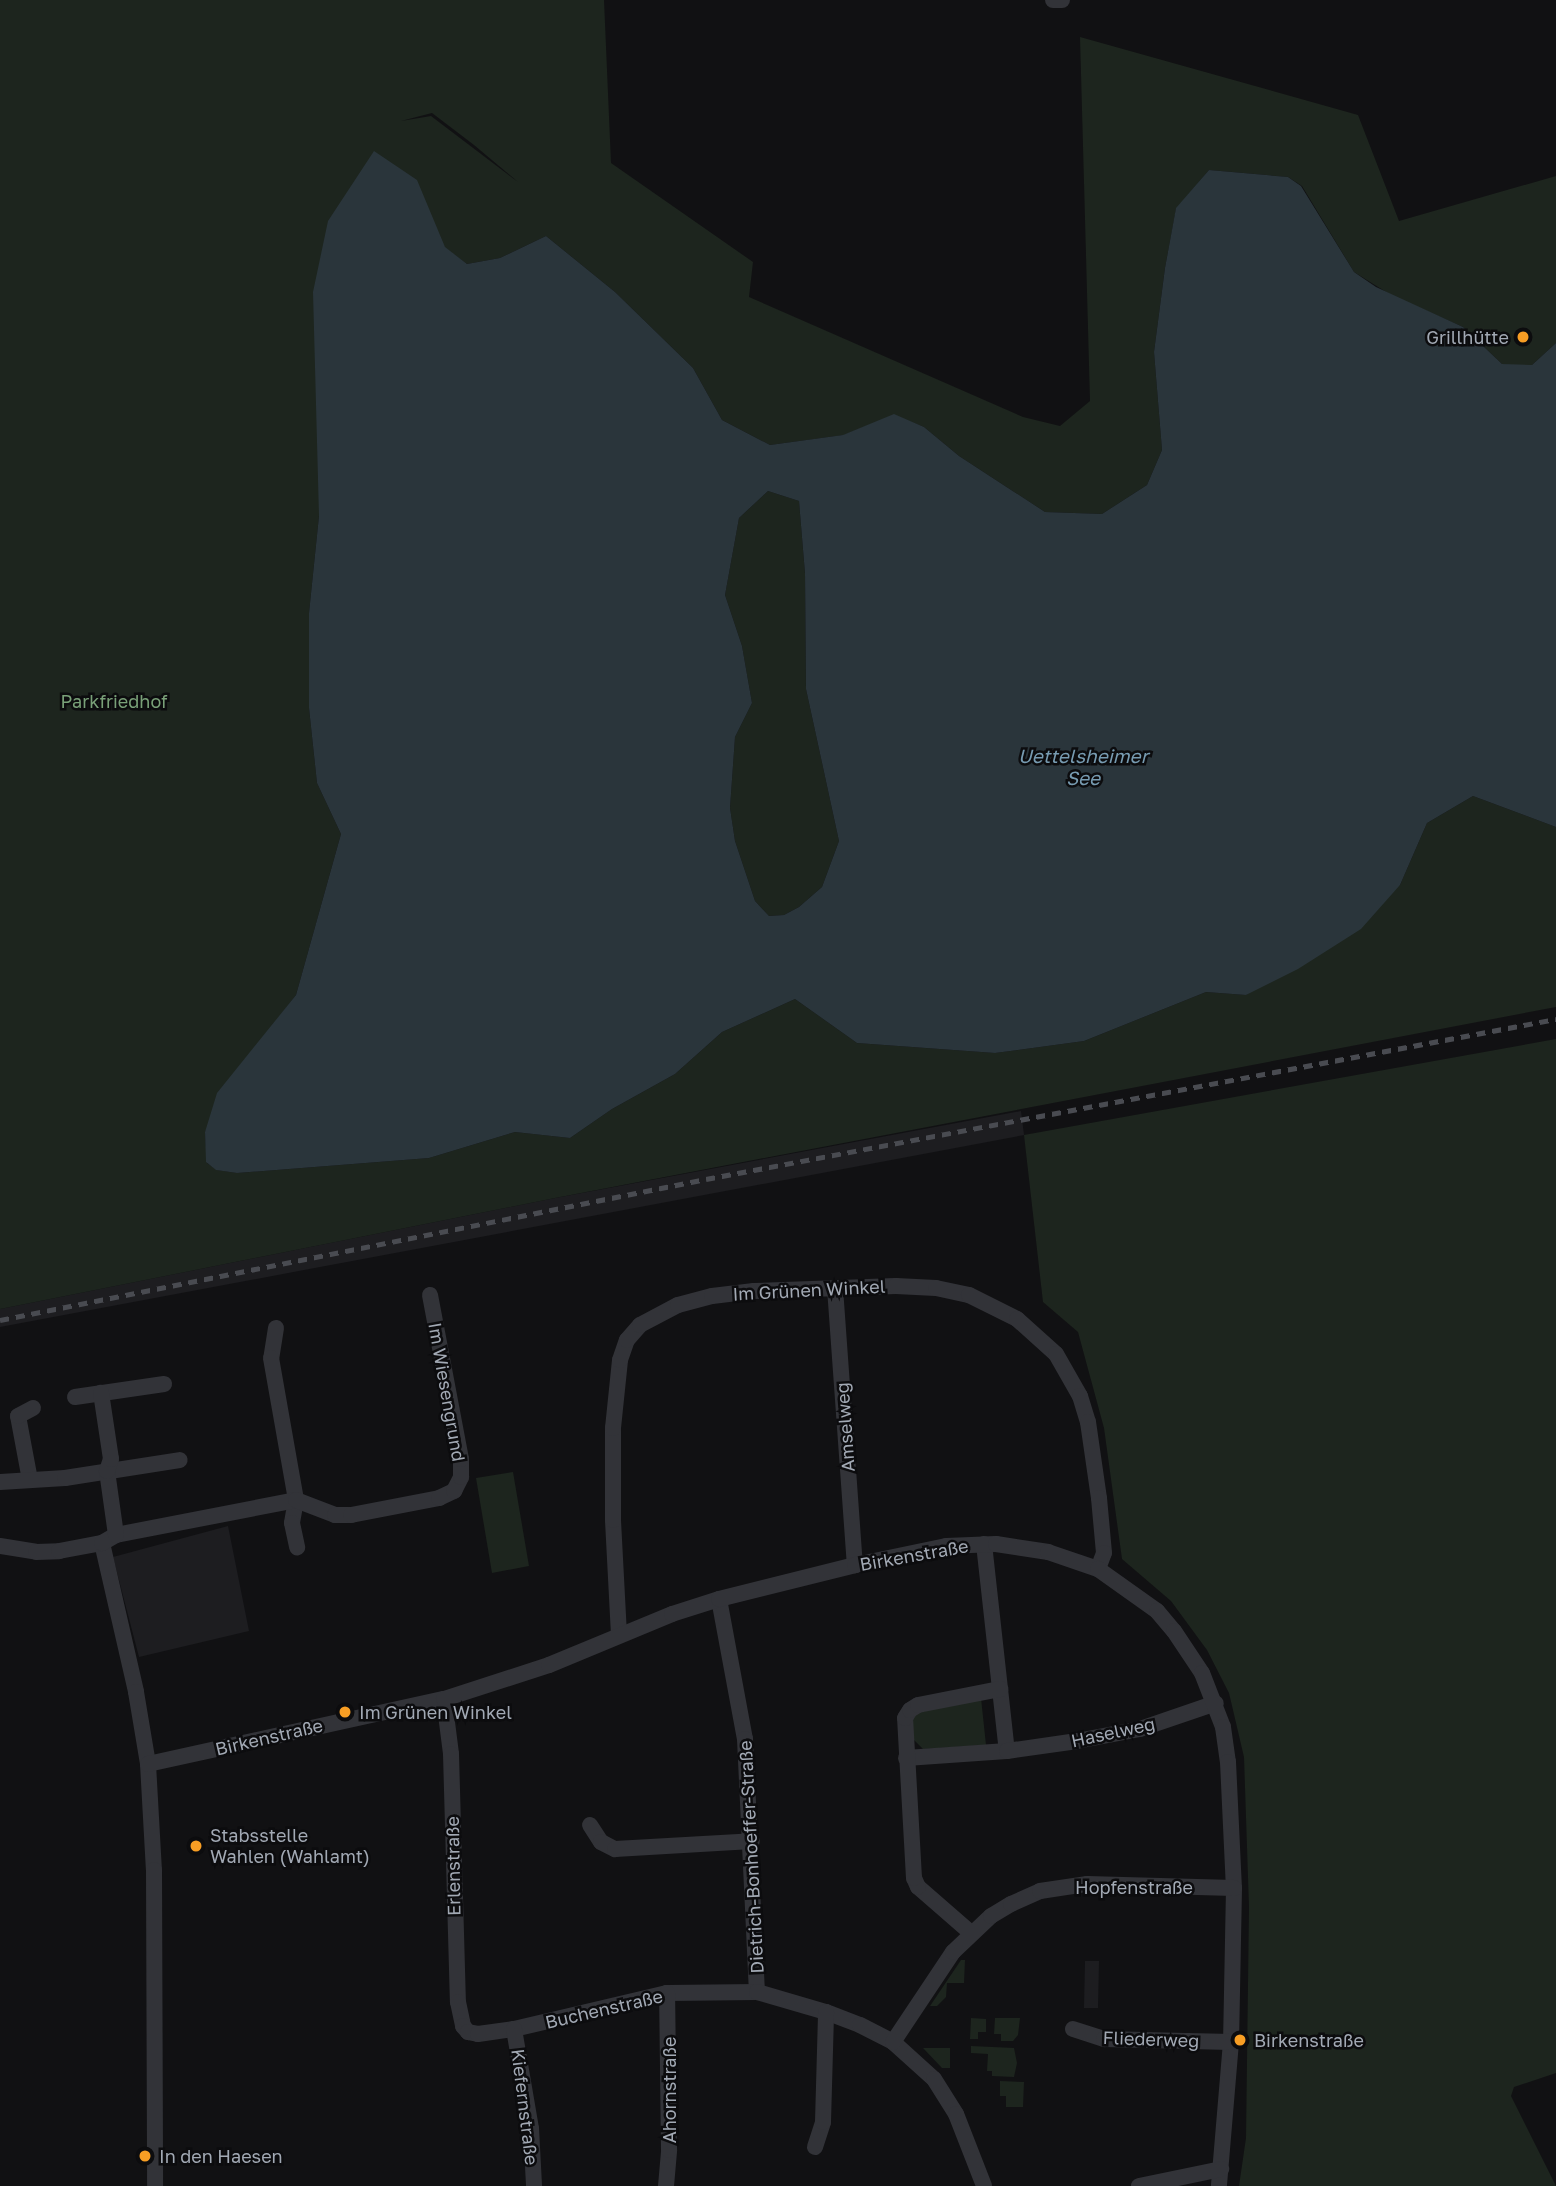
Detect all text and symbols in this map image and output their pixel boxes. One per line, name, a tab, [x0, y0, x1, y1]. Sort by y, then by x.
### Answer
place label: Grillhütte	[1426, 326, 1509, 348]
marker: Grillhütte	[1515, 329, 1531, 345]
park label: Parkfriedhof	[60, 690, 168, 712]
water label: Uettelsheimer See	[1018, 745, 1148, 789]
street label: Im Grünen Winkel	[732, 1275, 886, 1305]
street label: Im Wiesengrund	[424, 1321, 470, 1463]
street label: Amselweg	[831, 1382, 859, 1472]
street label: Birkenstraße	[858, 1535, 970, 1575]
place label: Im Grünen Winkel	[359, 1701, 512, 1723]
marker: Im Grünen Winkel	[337, 1704, 353, 1720]
street label: Haselweg	[1069, 1713, 1157, 1751]
street label: Birkenstraße	[213, 1714, 325, 1760]
street label: Dietrich-Bonhoeffer-Straße	[734, 1740, 768, 1974]
street label: Erlenstraße	[441, 1816, 465, 1916]
place label: Stabsstelle Wahlen (Wahlamt)	[210, 1825, 370, 1868]
marker: Stabsstelle Wahlen (Wahlamt)	[188, 1838, 204, 1854]
street label: Hopfenstraße	[1075, 1876, 1193, 1898]
street label: Buchenstraße	[543, 1985, 665, 2033]
street label: Fliederweg	[1102, 2027, 1200, 2051]
place label: Birkenstraße	[1254, 2029, 1364, 2051]
marker: Birkenstraße	[1232, 2032, 1248, 2048]
street label: Ahornstraße	[658, 2037, 680, 2143]
street label: Kiefernstraße	[507, 2048, 543, 2166]
place label: In den Haesen	[159, 2145, 283, 2167]
marker: In den Haesen	[137, 2148, 153, 2164]

